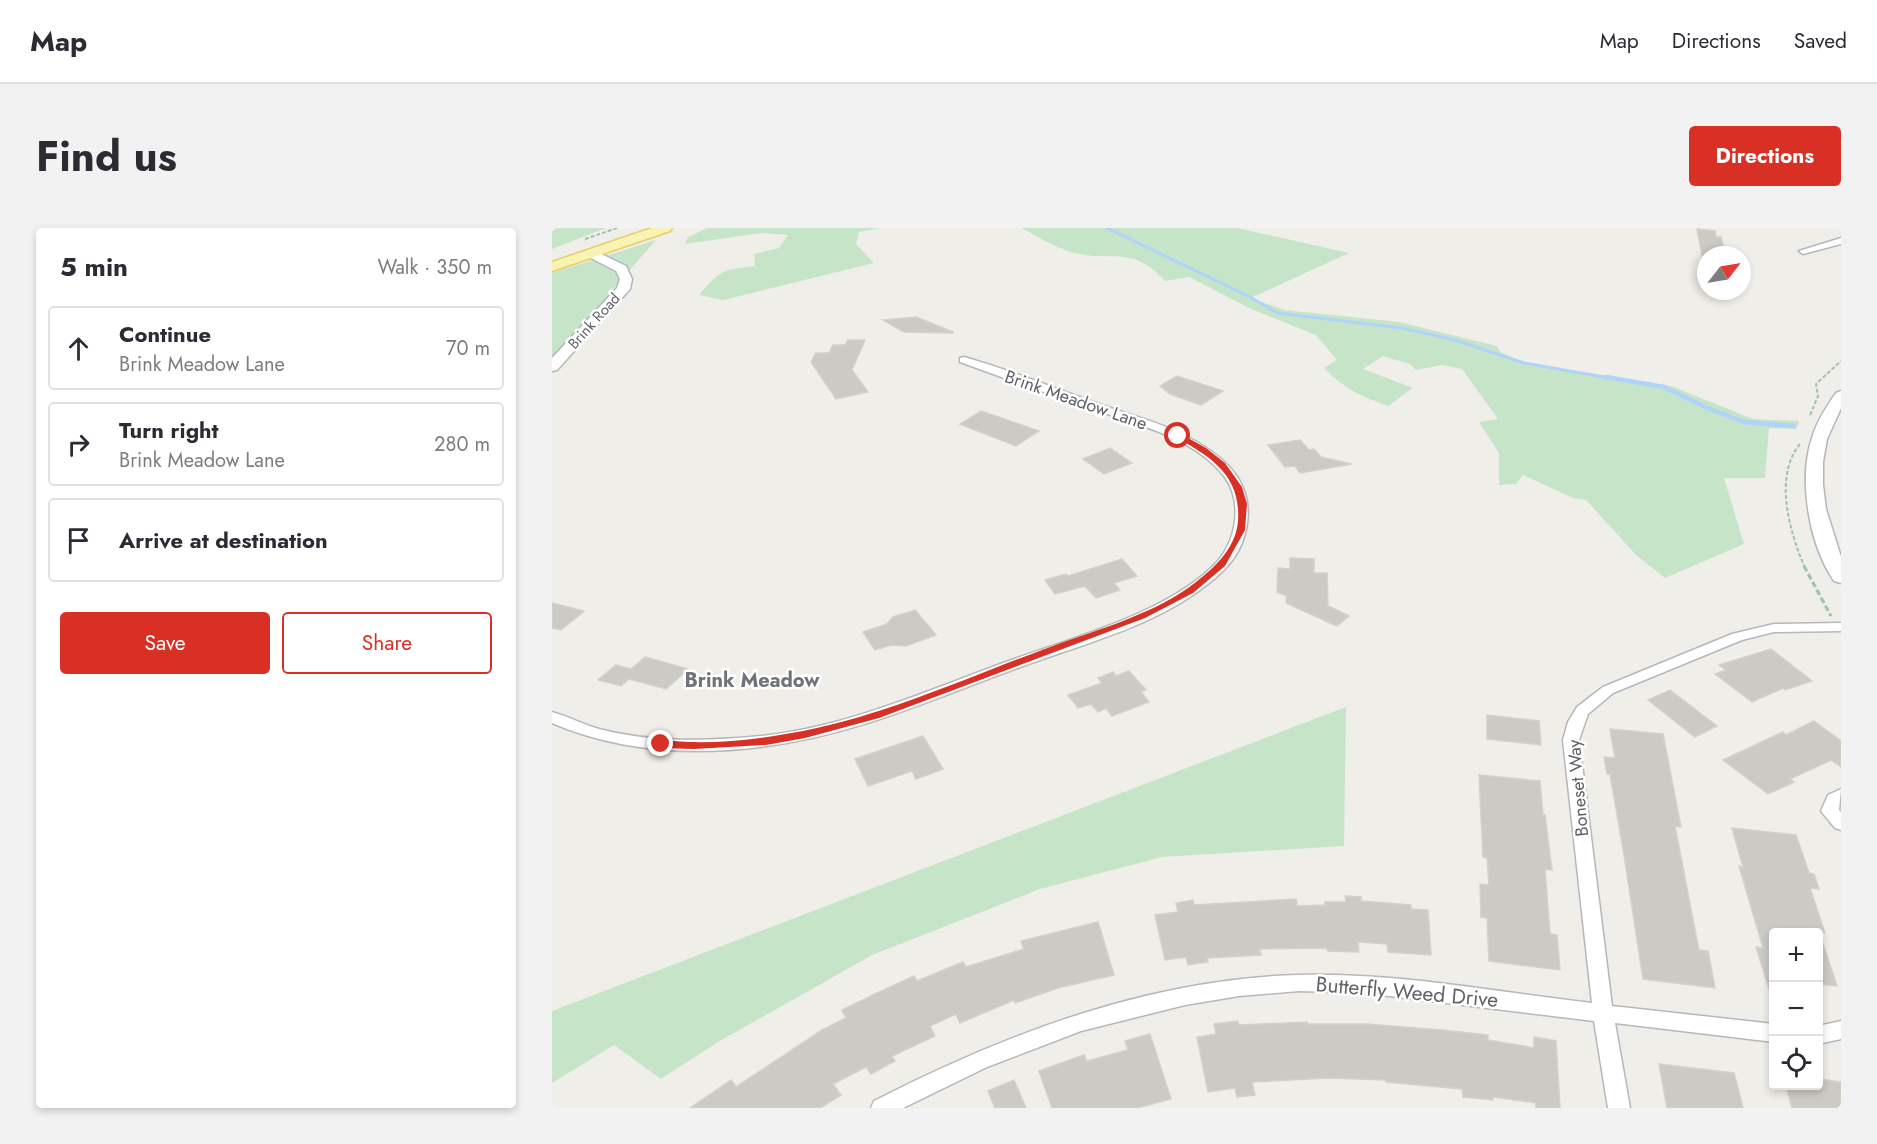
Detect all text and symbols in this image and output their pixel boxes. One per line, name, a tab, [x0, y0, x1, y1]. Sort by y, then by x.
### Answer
text: Map	[30, 21, 87, 62]
text: Map	[1600, 26, 1639, 56]
text: Directions	[1672, 26, 1761, 56]
text: Saved	[1794, 26, 1847, 56]
text: Find us	[36, 126, 177, 187]
button: Directions	[1689, 126, 1841, 186]
north arrow	[1697, 246, 1751, 300]
text: 5 min	[60, 248, 128, 286]
text: Walk · 350 m	[377, 253, 492, 282]
street label: Brink Road	[563, 288, 625, 354]
text: Continue	[119, 318, 211, 350]
icon: ahead	[62, 332, 95, 365]
text: 70 m	[446, 334, 490, 363]
text: Brink Meadow Lane	[119, 350, 285, 379]
street label: Brink Meadow Lane	[1001, 363, 1151, 437]
text: Turn right	[119, 414, 219, 446]
route start	[1164, 422, 1190, 448]
icon: right	[62, 428, 95, 461]
text: 280 m	[434, 430, 490, 459]
text: Brink Meadow Lane	[119, 446, 285, 475]
icon: arrive	[62, 524, 95, 557]
text: Arrive at destination	[119, 524, 328, 556]
button: Save	[60, 612, 270, 674]
button: Share	[282, 612, 492, 674]
district label: Brink Meadow	[684, 666, 820, 695]
route end	[647, 730, 673, 756]
street label: Boneset Way	[1561, 738, 1595, 838]
map controls	[1769, 928, 1823, 1090]
button: +	[1769, 928, 1823, 982]
street label: Butterfly Weed Drive	[1315, 969, 1500, 1015]
button: −	[1769, 982, 1823, 1036]
button: locate	[1769, 1036, 1823, 1090]

